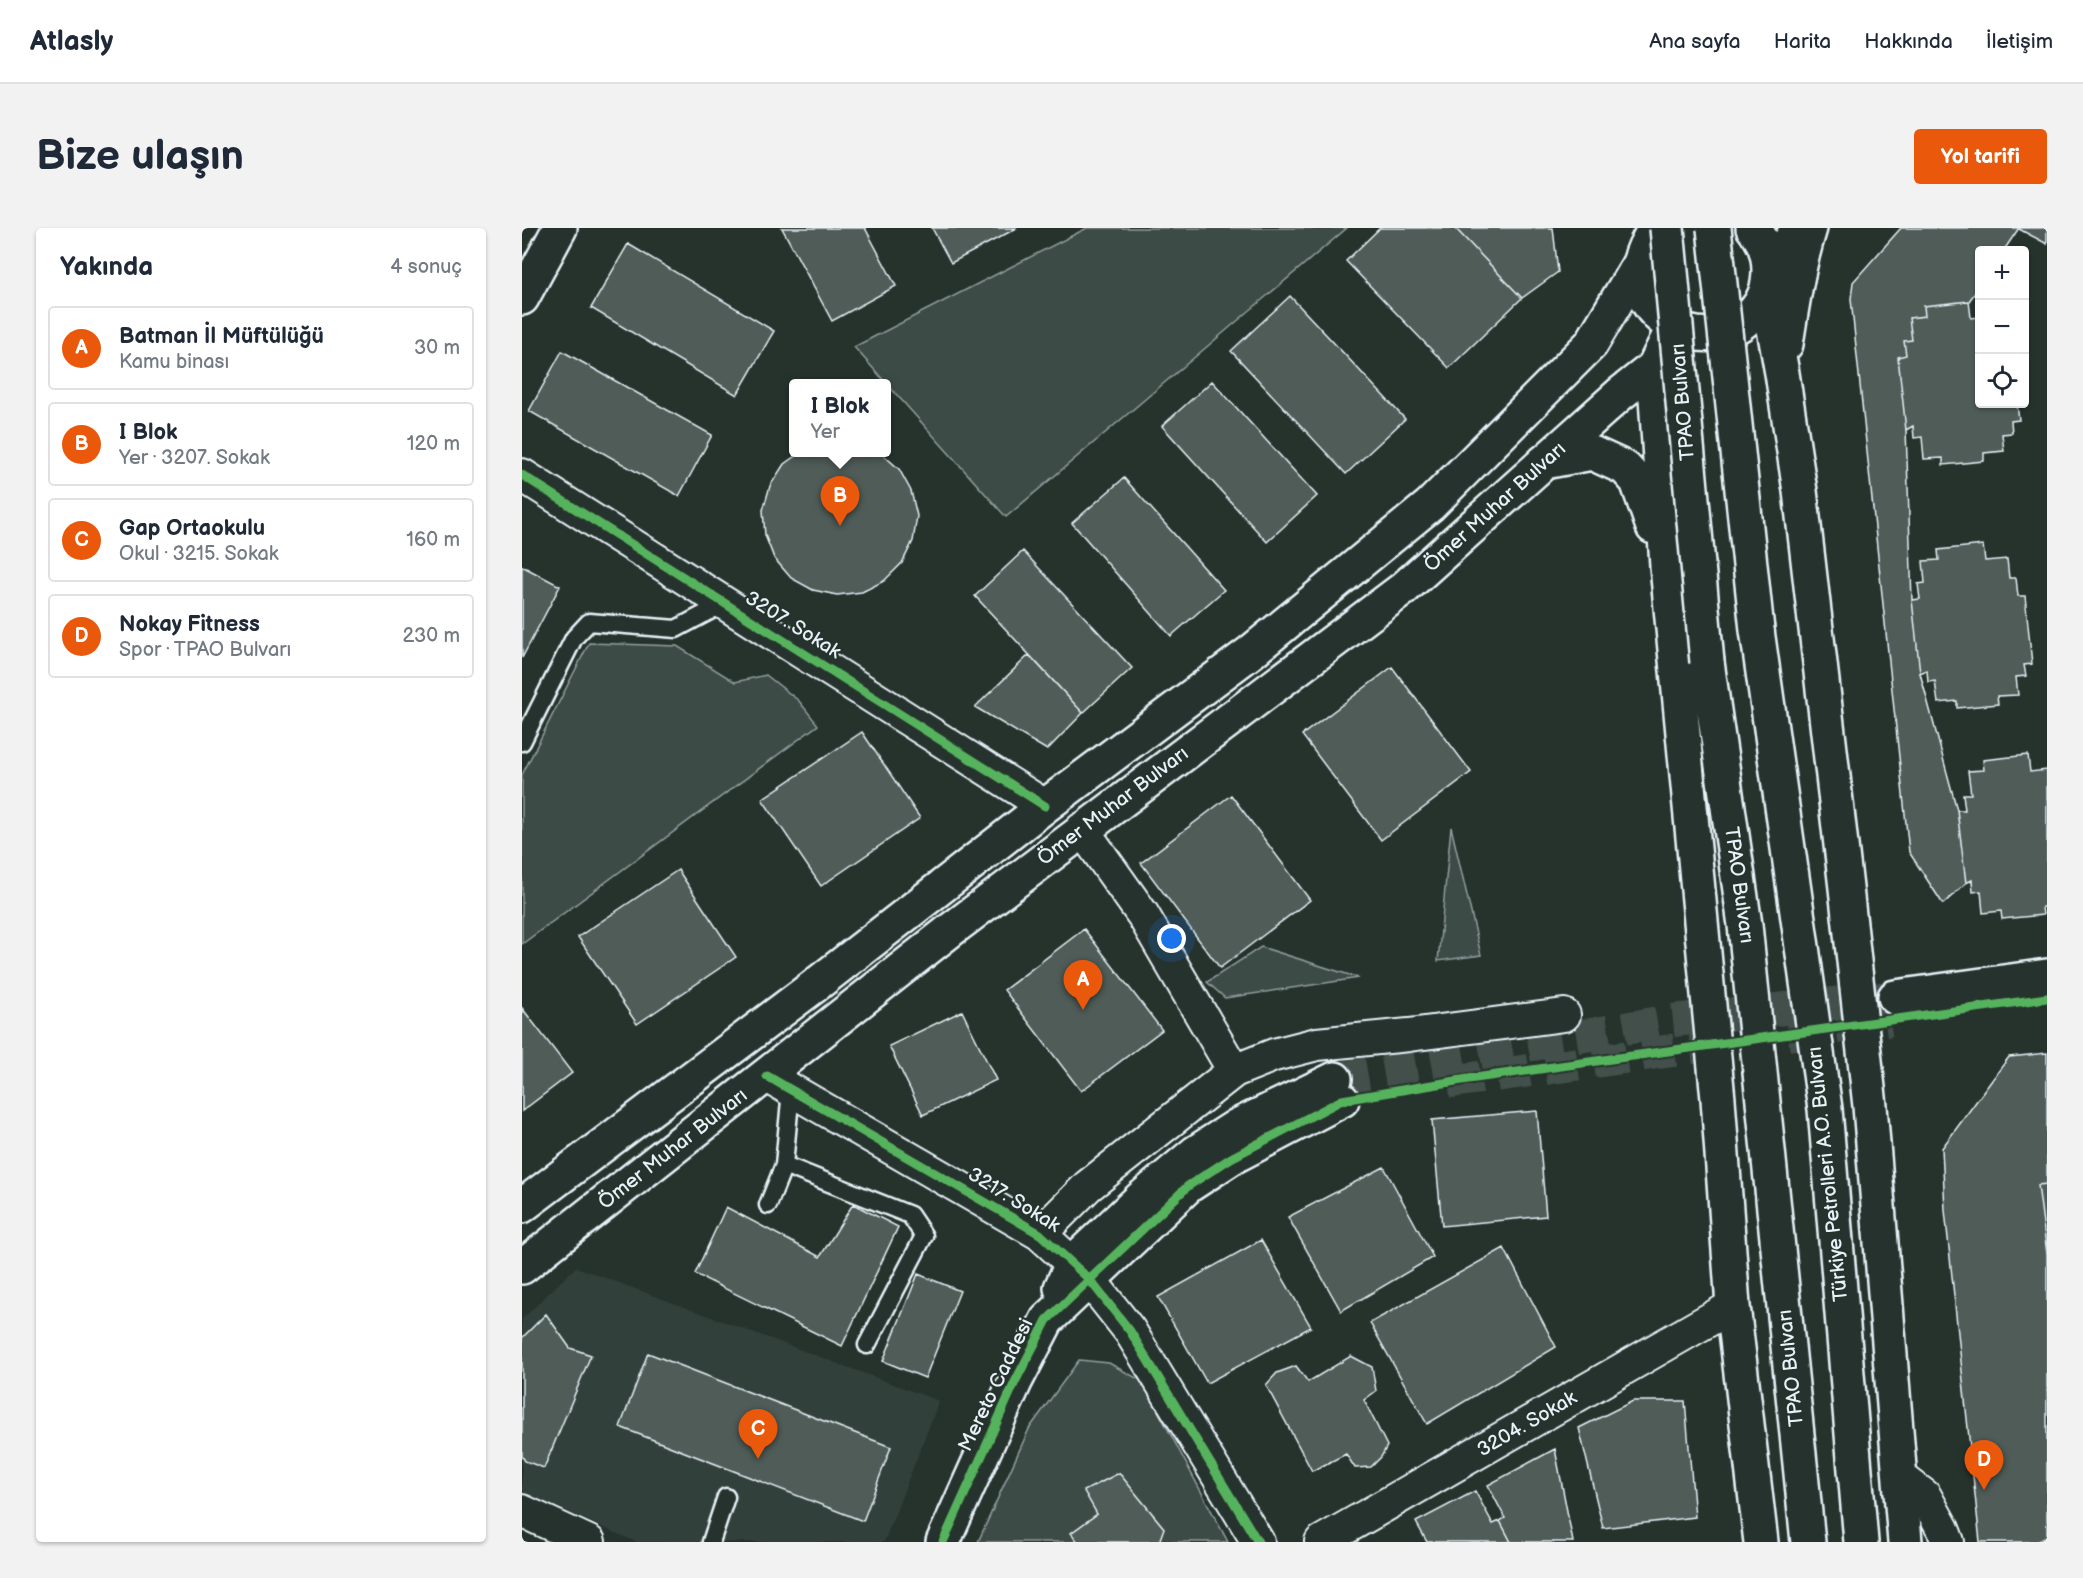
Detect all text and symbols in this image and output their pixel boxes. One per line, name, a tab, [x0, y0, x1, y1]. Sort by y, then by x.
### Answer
text: Atlasly	[30, 25, 113, 58]
text: Ana sayfa	[1649, 29, 1741, 54]
text: Harita	[1774, 29, 1831, 54]
text: Hakkında	[1864, 29, 1953, 54]
text: İletişim	[1986, 29, 2053, 54]
button: Yol tarifi	[1914, 129, 2047, 184]
text: Bize ulaşın	[36, 131, 244, 182]
map controls	[1975, 246, 2029, 408]
button: +	[1975, 246, 2029, 300]
text: Yakında	[60, 252, 153, 283]
text: 4 sonuç	[390, 255, 462, 279]
button: −	[1975, 300, 2029, 354]
text: Batman İl Müftülüğü	[119, 323, 324, 350]
text: A	[75, 336, 88, 360]
text: 30 m	[414, 336, 460, 360]
street label: TPAO Bulvarı	[1666, 342, 1700, 462]
text: Kamu binası	[119, 350, 229, 374]
button: locate	[1975, 354, 2029, 408]
popup	[789, 379, 891, 457]
text: I Blok	[811, 393, 869, 420]
text: I Blok	[119, 419, 178, 446]
text: Yer	[811, 420, 840, 444]
text: B	[74, 432, 89, 456]
text: 120 m	[407, 432, 460, 456]
street label: Ömer Muhar Bulvarı	[1419, 436, 1571, 577]
text: Yer · 3207. Sokak	[119, 446, 270, 470]
pin: B	[820, 476, 860, 526]
text: Gap Ortaokulu	[119, 515, 265, 542]
text: C	[74, 528, 89, 552]
text: 160 m	[406, 528, 460, 552]
text: Okul · 3215. Sokak	[119, 542, 279, 566]
street label: 3207. Sokak	[741, 586, 846, 664]
text: Nokay Fitness	[119, 611, 260, 638]
text: D	[75, 624, 88, 648]
text: 230 m	[403, 624, 460, 648]
text: Spor · TPAO Bulvarı	[119, 638, 291, 662]
street label: Ömer Muhar Bulvarı	[1032, 741, 1193, 870]
street label: TPAO Bulvarı	[1719, 825, 1759, 945]
your location	[1157, 924, 1186, 953]
pin: A	[1064, 960, 1102, 1010]
street label: Türkiye Petrolleri A.O. Bulvarı	[1803, 1045, 1853, 1303]
street label: Ömer Muhar Bulvarı	[593, 1083, 752, 1215]
street label: 3217. Sokak	[963, 1162, 1065, 1238]
street label: TPAO Bulvarı	[1773, 1308, 1809, 1428]
street label: Mereto Caddesi	[953, 1315, 1039, 1455]
street label: 3204. Sokak	[1473, 1386, 1581, 1462]
pin: C	[738, 1410, 778, 1459]
pin: D	[1964, 1440, 2004, 1490]

